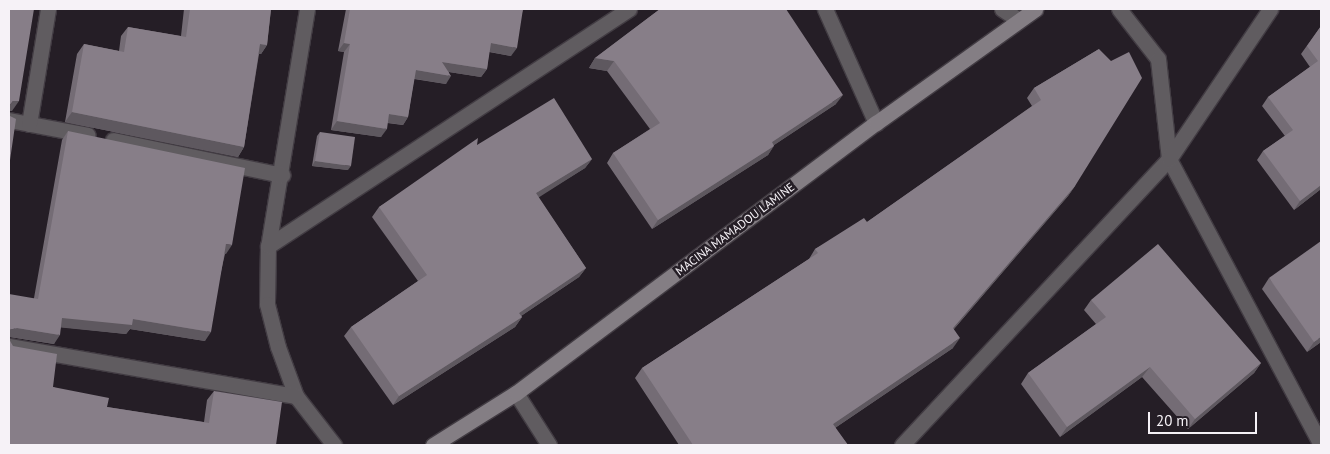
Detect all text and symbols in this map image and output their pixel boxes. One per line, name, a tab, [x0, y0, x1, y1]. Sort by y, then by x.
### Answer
street label: MACINA MAMADOU LAMINE	[672, 179, 798, 279]
scale bar	[1150, 402, 1259, 434]
text: 20 m	[1156, 411, 1189, 430]

